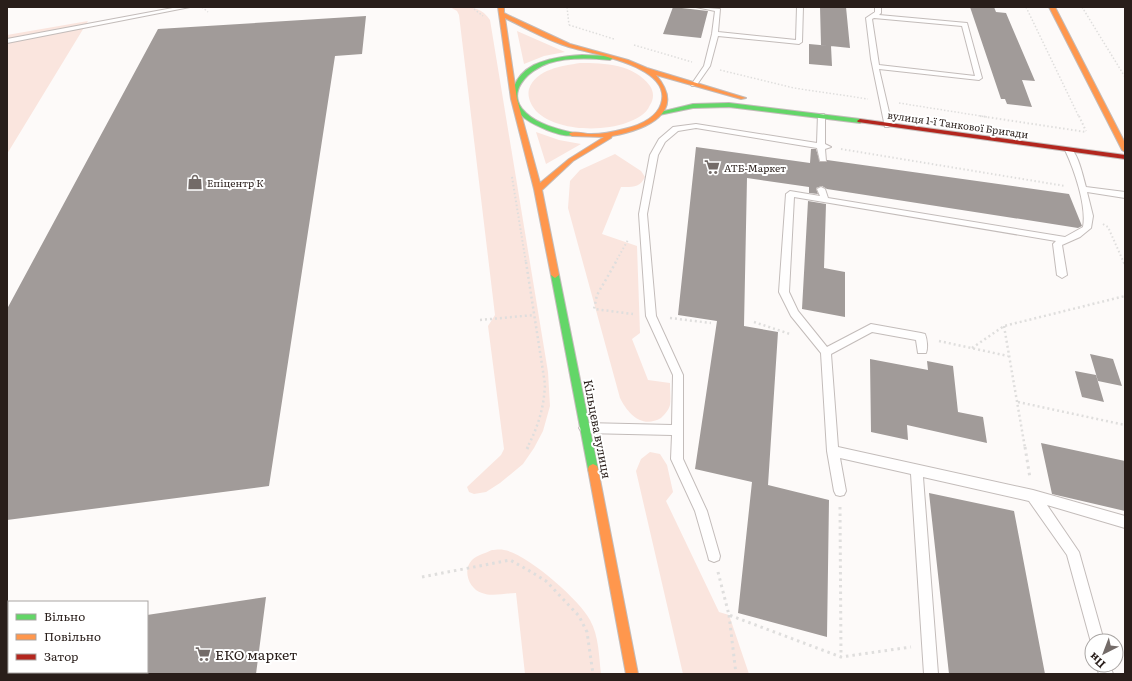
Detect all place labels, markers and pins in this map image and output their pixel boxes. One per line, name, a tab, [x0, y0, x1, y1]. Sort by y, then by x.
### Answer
supermarket icon: АТБ-Маркет	[703, 158, 721, 176]
place label: АТБ-Маркет	[724, 160, 786, 175]
shop icon: Епіцентр К	[186, 173, 204, 191]
place label: Епіцентр К	[207, 175, 264, 190]
place label: ЕКО маркет	[215, 644, 297, 664]
supermarket icon: ЕКО маркет	[194, 645, 212, 663]

